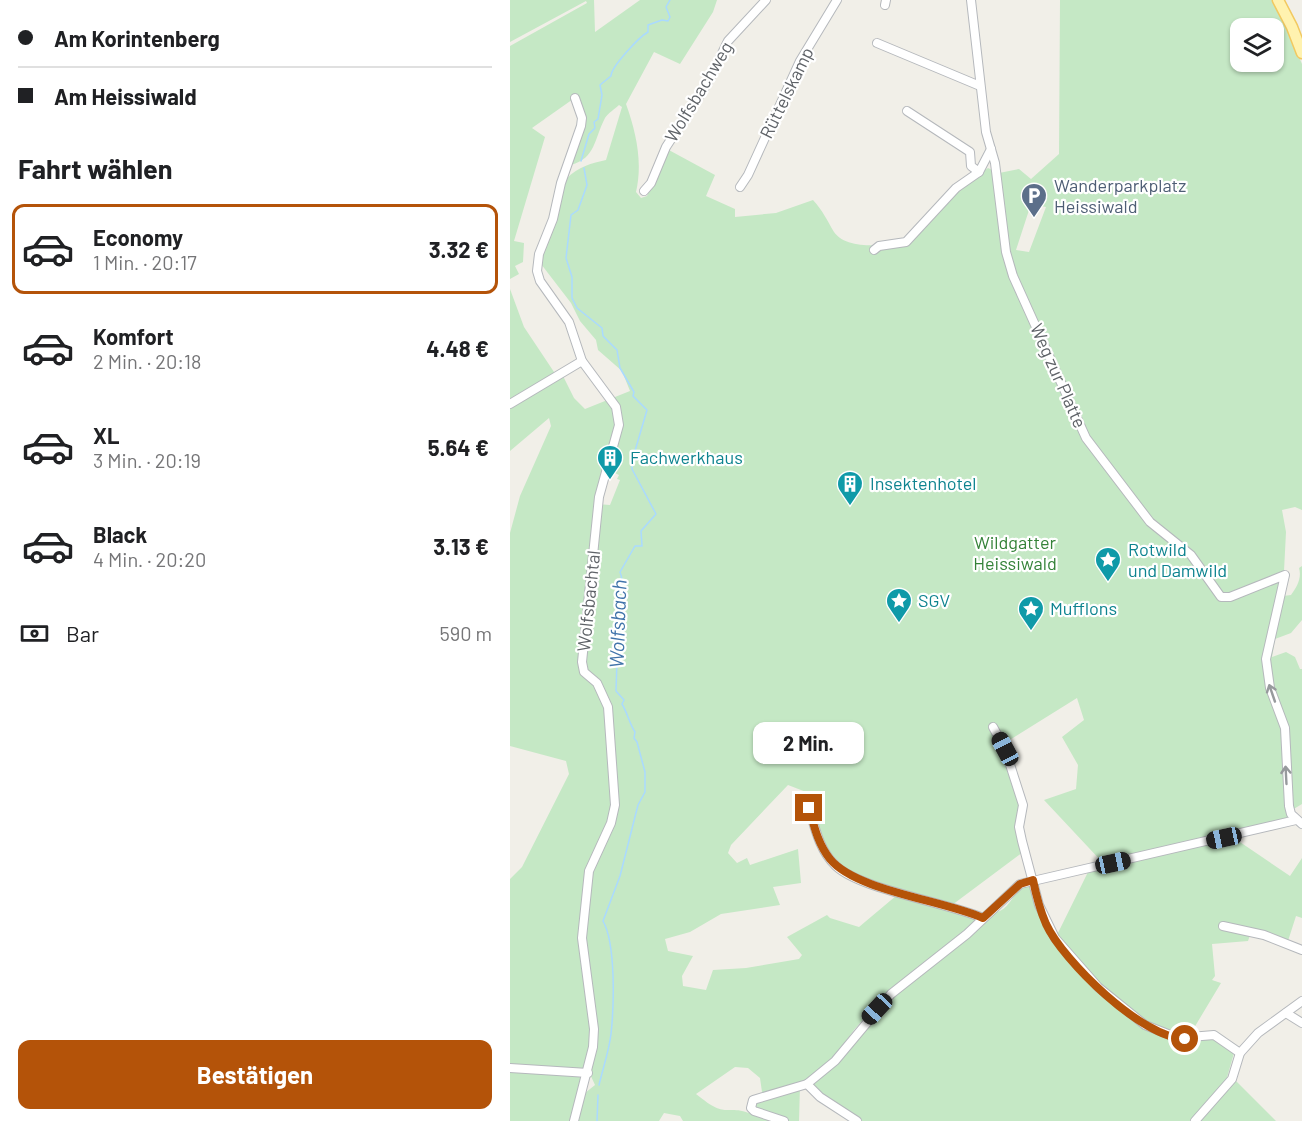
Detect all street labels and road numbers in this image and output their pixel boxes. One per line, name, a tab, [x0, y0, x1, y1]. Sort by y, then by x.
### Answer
street label: Wolfsbachweg	[659, 37, 737, 146]
street label: Rüttelskamp	[755, 43, 818, 142]
street label: Weg zur Platte	[1026, 320, 1092, 431]
street label: Wolfsbachtal	[572, 549, 604, 653]

